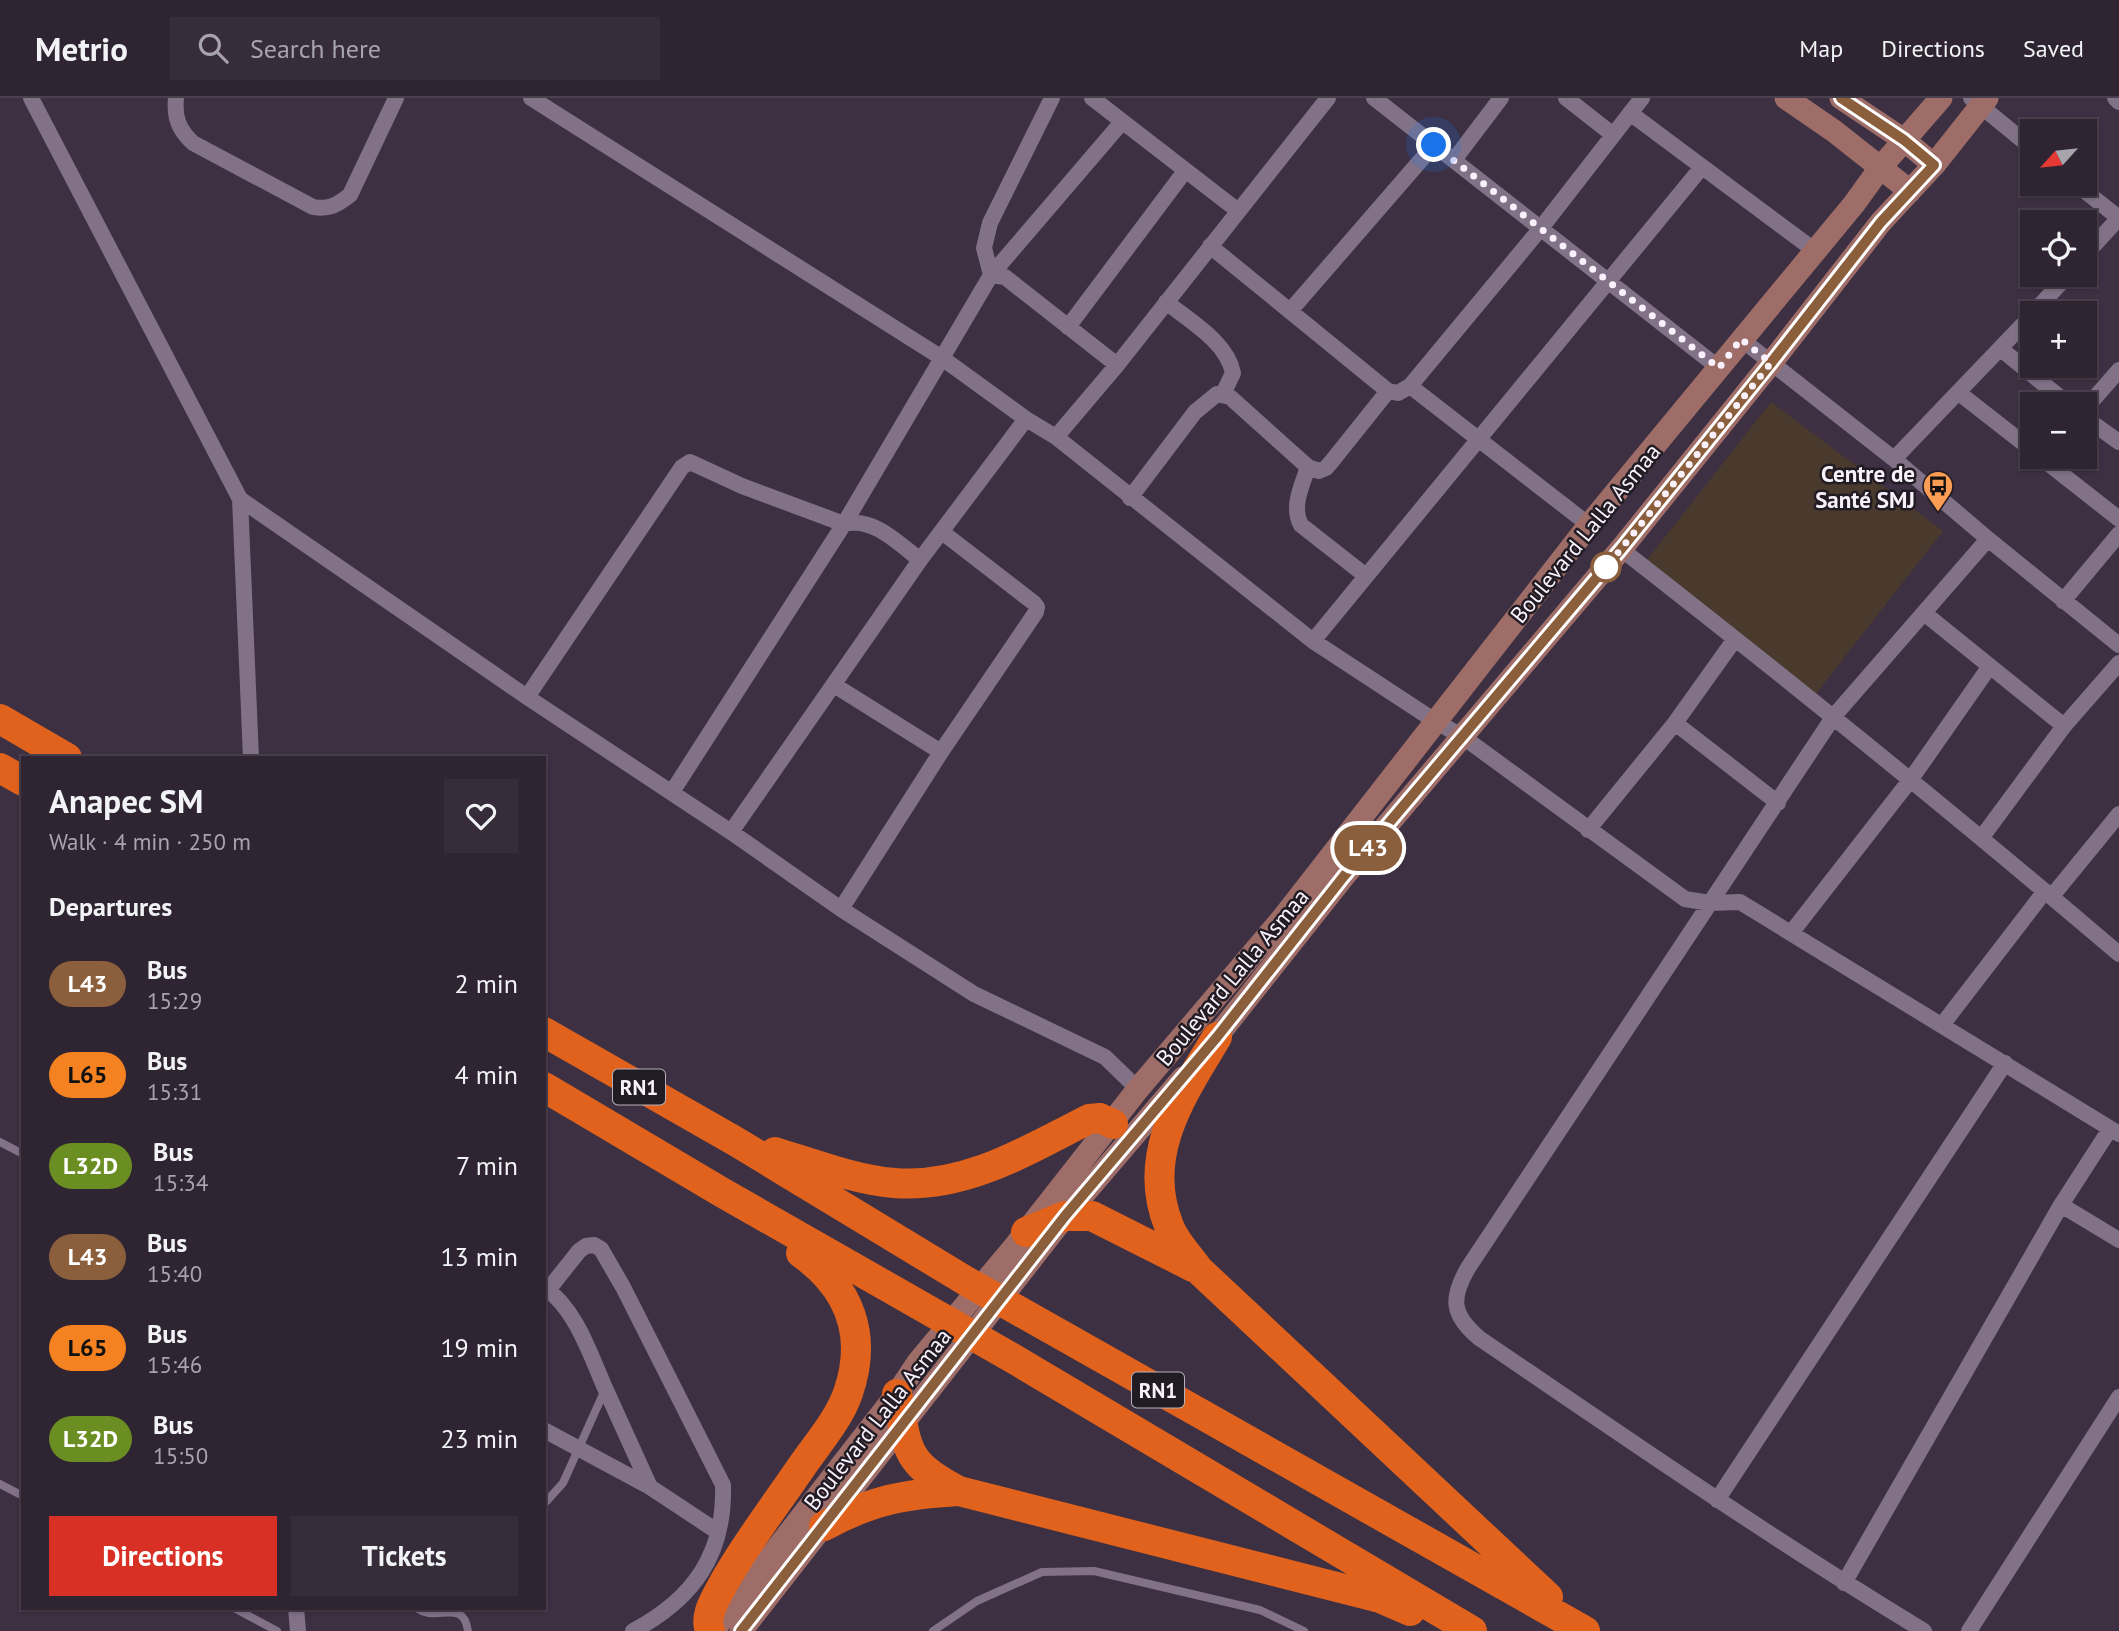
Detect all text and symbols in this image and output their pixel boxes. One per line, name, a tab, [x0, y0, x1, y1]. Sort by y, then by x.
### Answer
search box	[170, 17, 660, 80]
text: Metrio	[35, 27, 128, 70]
icon: search	[194, 29, 232, 67]
text: Search here	[250, 32, 381, 65]
text: Map	[1799, 33, 1843, 64]
text: Directions	[1881, 33, 1985, 64]
text: Saved	[2023, 33, 2084, 64]
north arrow	[2020, 119, 2096, 196]
map controls	[2020, 119, 2097, 469]
your location	[1416, 127, 1451, 162]
button: locate	[2020, 210, 2097, 287]
button: +	[2020, 301, 2097, 378]
button: −	[2020, 392, 2097, 469]
street label: Boulevard Lalla Asmaa	[1504, 437, 1666, 629]
place label: Centre de Santé SMJ	[1815, 459, 1915, 514]
bus stop icon: Centre de Santé SMJ	[1921, 469, 1955, 513]
unlabelled marker	[1591, 552, 1621, 582]
text: Anapec SM	[49, 779, 203, 822]
button: heart	[444, 779, 518, 853]
line badge: L43	[1328, 825, 1408, 871]
text: Walk · 4 min · 250 m	[49, 827, 251, 856]
text: L43	[1348, 832, 1388, 863]
street label: Boulevard Lalla Asmaa	[1149, 882, 1315, 1072]
text: Departures	[49, 890, 172, 923]
text: Bus	[147, 953, 187, 986]
text: 2 min	[455, 967, 518, 1000]
text: L43	[68, 968, 107, 999]
text: 15:29	[147, 986, 202, 1015]
text: Bus	[147, 1044, 187, 1077]
text: 4 min	[455, 1058, 518, 1091]
text: L65	[68, 1059, 107, 1090]
road number: RN1	[613, 1070, 665, 1104]
text: 15:31	[147, 1077, 202, 1106]
text: Bus	[153, 1135, 193, 1168]
text: 7 min	[456, 1149, 518, 1182]
text: L32D	[63, 1150, 118, 1181]
text: 15:34	[153, 1168, 208, 1197]
text: Bus	[147, 1226, 187, 1259]
text: 13 min	[440, 1240, 518, 1273]
text: L43	[68, 1241, 107, 1272]
text: 15:40	[147, 1259, 202, 1288]
text: Bus	[147, 1317, 187, 1350]
street label: Boulevard Lalla Asmaa	[797, 1322, 957, 1516]
text: 19 min	[440, 1331, 518, 1364]
text: L65	[68, 1332, 107, 1363]
text: 15:46	[147, 1350, 202, 1379]
road number: RN1	[1132, 1372, 1184, 1408]
text: Bus	[153, 1408, 193, 1441]
text: 23 min	[440, 1422, 518, 1455]
text: L32D	[63, 1423, 118, 1454]
text: 15:50	[153, 1441, 208, 1470]
button: Directions	[49, 1516, 277, 1596]
button: Tickets	[291, 1516, 518, 1596]

